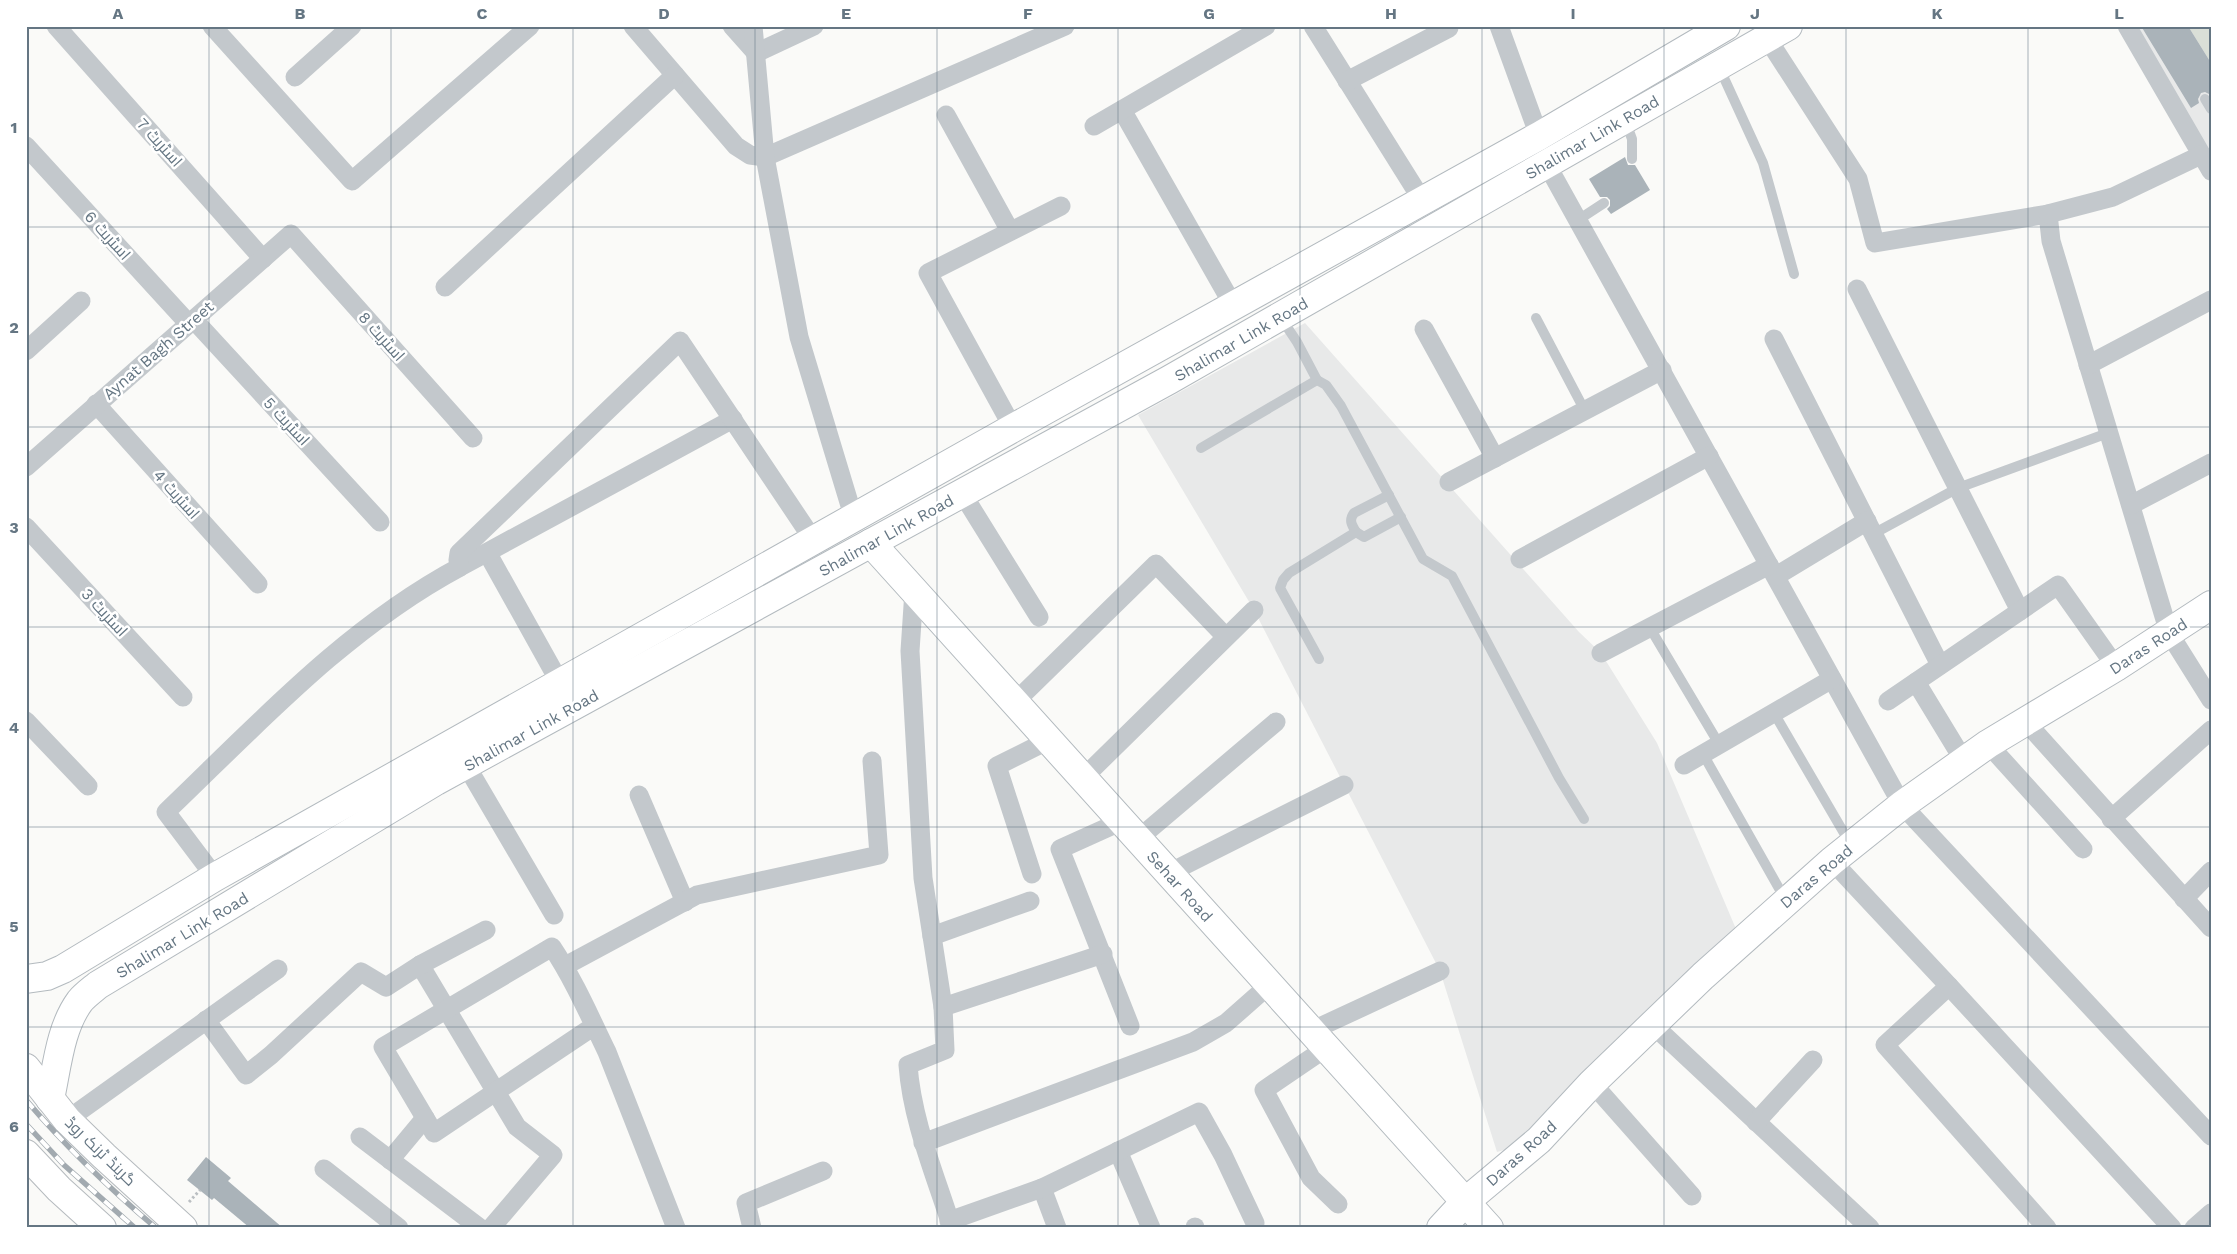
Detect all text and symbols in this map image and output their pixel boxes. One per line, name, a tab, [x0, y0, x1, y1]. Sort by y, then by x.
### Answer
text: A	[113, 4, 124, 23]
text: B	[295, 4, 306, 23]
text: C	[477, 4, 488, 23]
text: D	[658, 4, 670, 23]
text: E	[841, 4, 851, 23]
text: F	[1023, 4, 1033, 23]
text: G	[1203, 4, 1215, 23]
text: H	[1385, 4, 1397, 23]
text: I	[1570, 4, 1576, 23]
text: J	[1750, 4, 1760, 23]
text: K	[1931, 4, 1943, 23]
text: L	[2114, 4, 2124, 23]
street label: Shalimar Link Road	[1522, 91, 1662, 183]
street label: اسٹریٹ 7	[133, 114, 186, 171]
text: 1	[11, 118, 17, 137]
street label: اسٹریٹ 6	[81, 207, 135, 264]
street label: Shalimar Link Road	[1171, 293, 1311, 385]
street label: Aynat Bagh Street	[99, 297, 218, 404]
street label: اسٹریٹ 8	[355, 308, 409, 365]
text: 2	[9, 318, 19, 337]
street label: اسٹریٹ 5	[260, 393, 314, 449]
street label: اسٹریٹ 4	[150, 466, 204, 523]
street label: Shalimar Link Road	[815, 490, 957, 580]
text: 3	[9, 518, 19, 537]
street label: اسٹریٹ 3	[78, 584, 132, 640]
street label: Daras Road	[2106, 614, 2191, 679]
street label: Shalimar Link Road	[460, 685, 602, 775]
text: 4	[9, 718, 19, 737]
street label: Daras Road	[1776, 841, 1856, 912]
street label: Sehar Road	[1143, 847, 1217, 926]
street label: Shalimar Link Road	[113, 888, 252, 983]
text: 5	[9, 917, 19, 936]
street label: گرینڈ ٹرنک روڈ	[61, 1113, 140, 1190]
text: 6	[9, 1117, 19, 1136]
street label: Daras Road	[1482, 1117, 1561, 1190]

